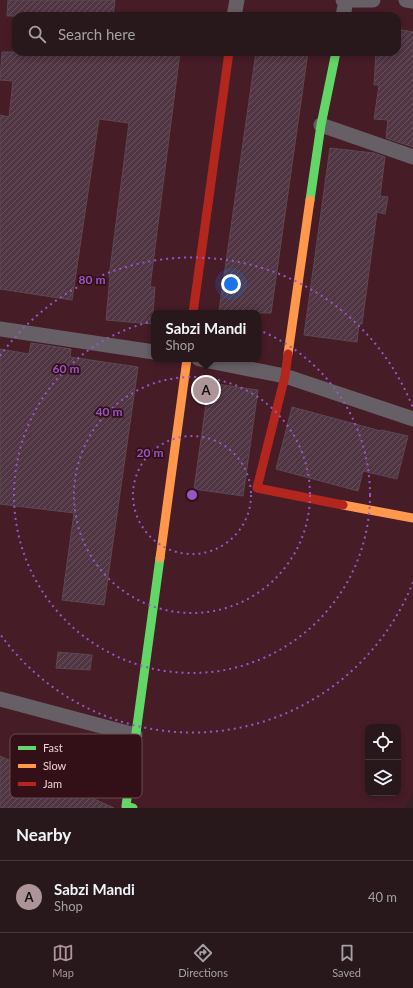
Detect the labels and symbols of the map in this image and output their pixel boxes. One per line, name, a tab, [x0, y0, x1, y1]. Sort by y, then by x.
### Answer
text: 80 m	[79, 272, 105, 287]
your location	[221, 274, 241, 294]
text: 60 m	[53, 361, 79, 376]
pin: A	[193, 375, 219, 405]
text: 40 m	[96, 404, 122, 419]
text: 20 m	[137, 445, 163, 460]
centre of rings	[185, 488, 199, 502]
legend	[10, 734, 142, 798]
text: Fast	[43, 741, 63, 754]
text: Slow	[43, 759, 67, 772]
text: Jam	[43, 777, 62, 790]

